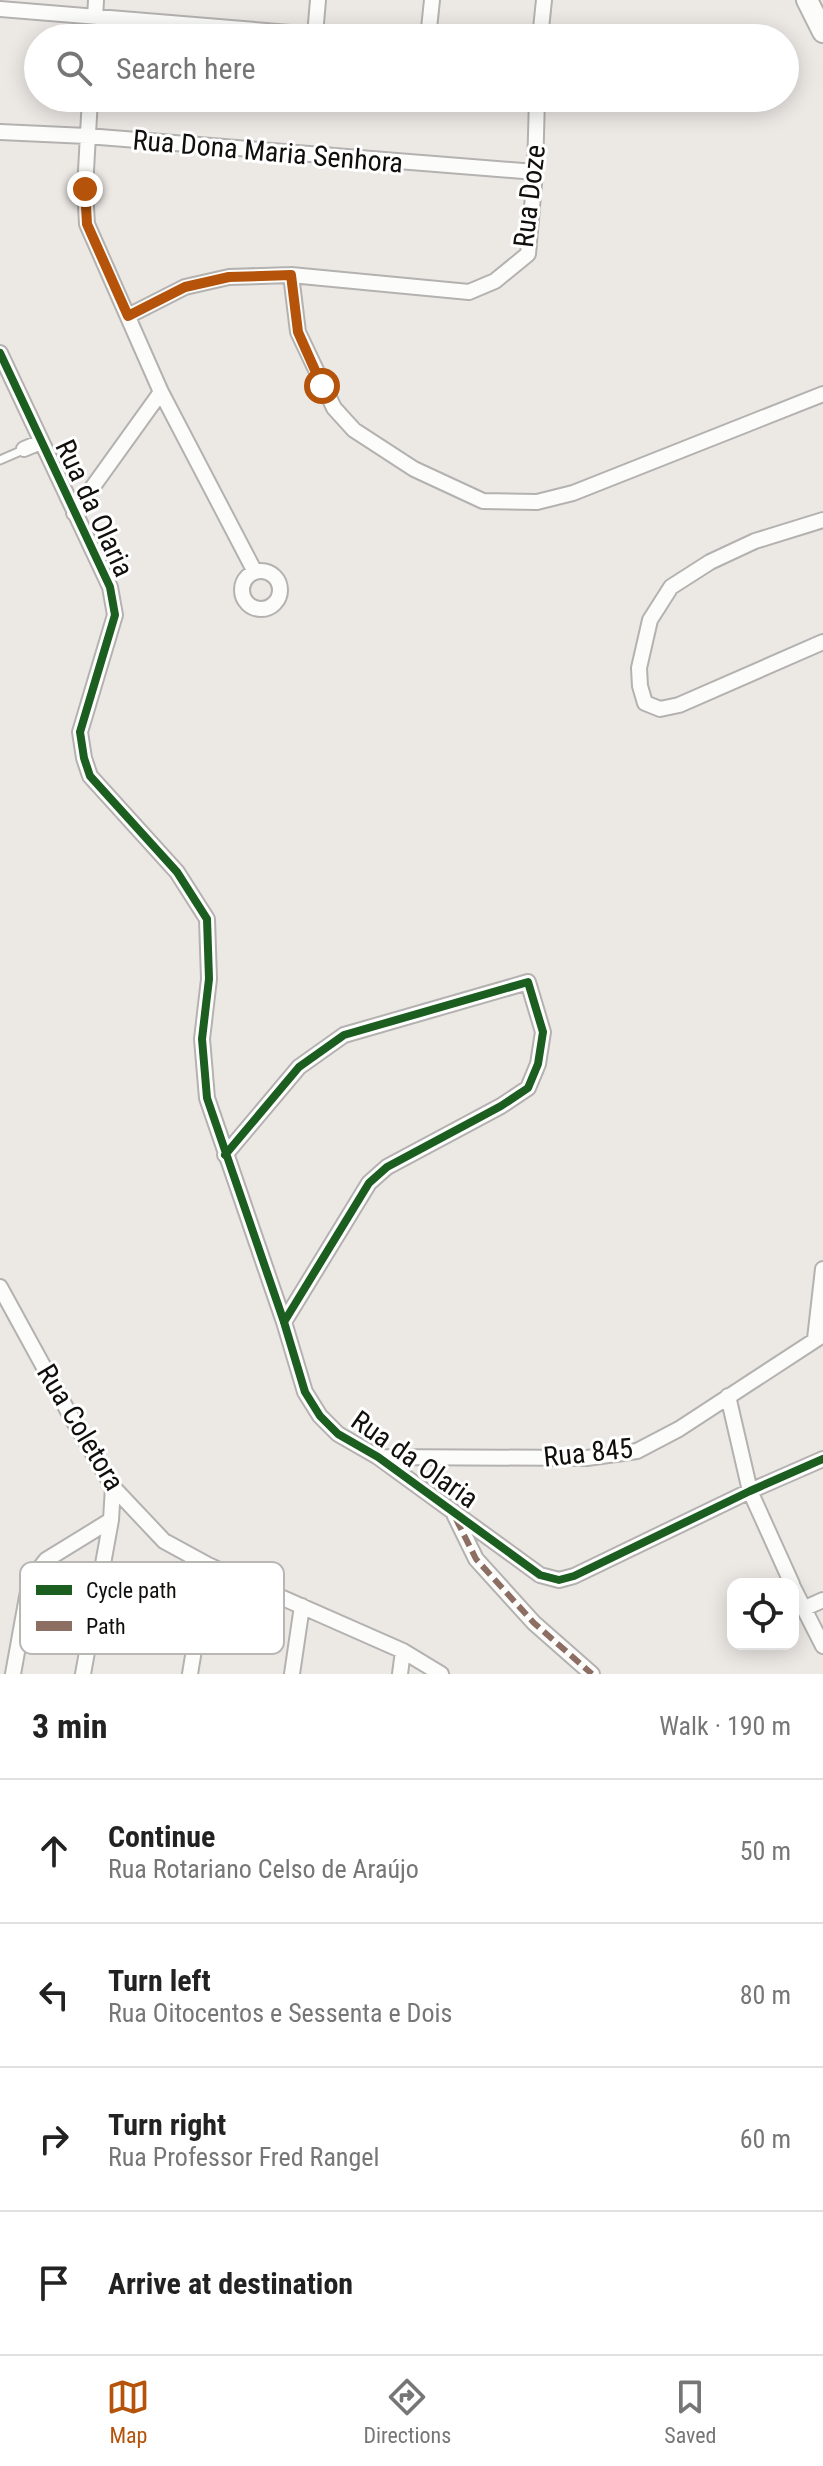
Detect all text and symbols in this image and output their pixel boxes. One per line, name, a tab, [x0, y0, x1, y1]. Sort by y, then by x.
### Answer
search box	[24, 24, 799, 112]
icon: search	[52, 46, 96, 90]
text: Search here	[116, 51, 256, 86]
street label: Rua Dona Maria Senhora	[131, 123, 404, 180]
street label: Rua Doze	[507, 143, 552, 249]
route end	[67, 171, 103, 207]
route start	[304, 368, 340, 404]
street label: Rua da Olaria	[49, 435, 141, 582]
street label: Rua Coletora	[30, 1358, 131, 1496]
street label: Rua da Olaria	[345, 1404, 484, 1515]
street label: Rua 845	[542, 1431, 634, 1474]
legend	[20, 1562, 284, 1654]
text: Cycle path	[86, 1578, 177, 1603]
map controls	[727, 1578, 799, 1650]
button: locate	[727, 1578, 799, 1650]
text: Path	[86, 1614, 126, 1639]
text: 3 min	[32, 1706, 108, 1746]
text: Walk · 190 m	[659, 1711, 791, 1741]
text: Continue	[108, 1819, 215, 1854]
icon: ahead	[32, 1829, 76, 1873]
text: 50 m	[740, 1836, 791, 1866]
text: Rua Rotariano Celso de Araújo	[108, 1854, 419, 1884]
text: Turn left	[108, 1963, 211, 1998]
icon: left	[32, 1973, 76, 2017]
text: 80 m	[740, 1980, 791, 2010]
text: Rua Oitocentos e Sessenta e Dois	[108, 1998, 452, 2028]
text: Turn right	[108, 2107, 226, 2142]
icon: right	[32, 2117, 76, 2161]
text: 60 m	[740, 2124, 791, 2154]
text: Rua Professor Fred Rangel	[108, 2142, 379, 2172]
icon: arrive	[32, 2261, 76, 2305]
text: Arrive at destination	[108, 2266, 353, 2301]
tab: Map	[106, 2375, 150, 2448]
tab: Directions	[363, 2375, 451, 2448]
tab: Saved	[664, 2375, 717, 2448]

